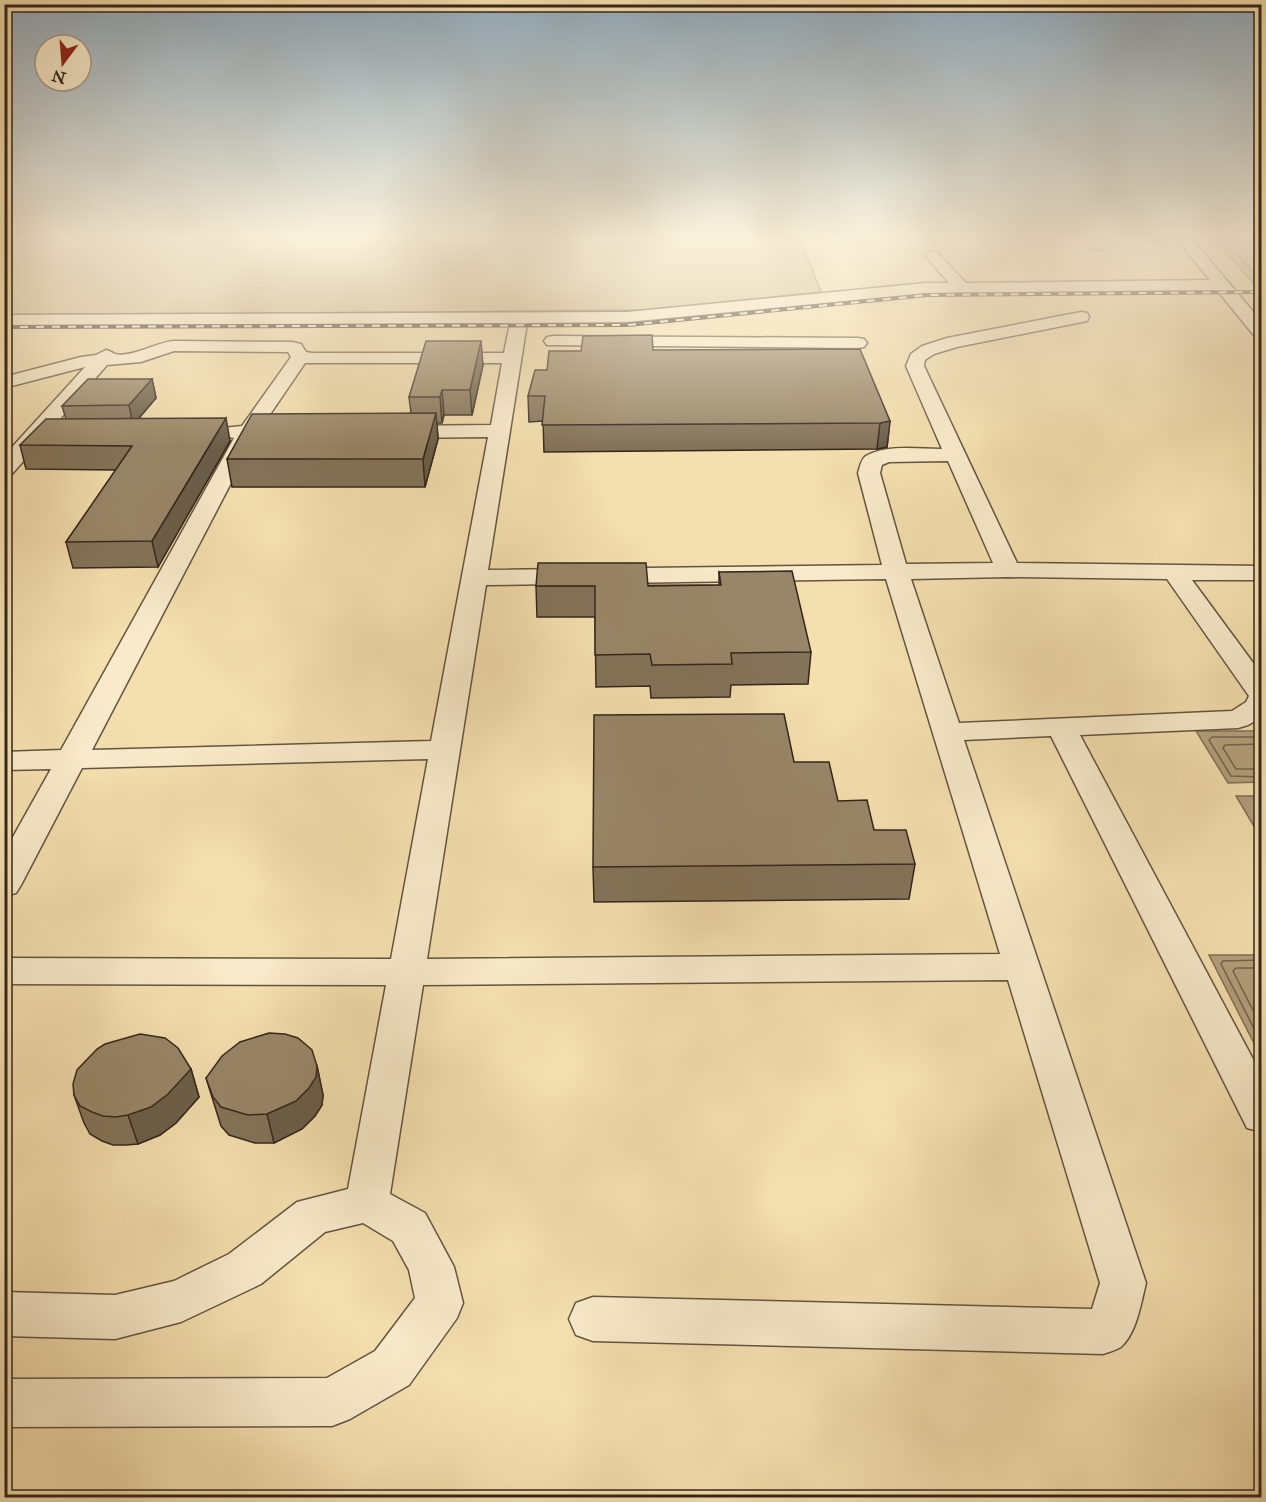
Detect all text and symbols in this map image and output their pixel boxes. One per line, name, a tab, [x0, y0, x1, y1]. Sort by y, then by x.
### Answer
north arrow	[33, 33, 93, 93]
text: N	[49, 66, 68, 88]

